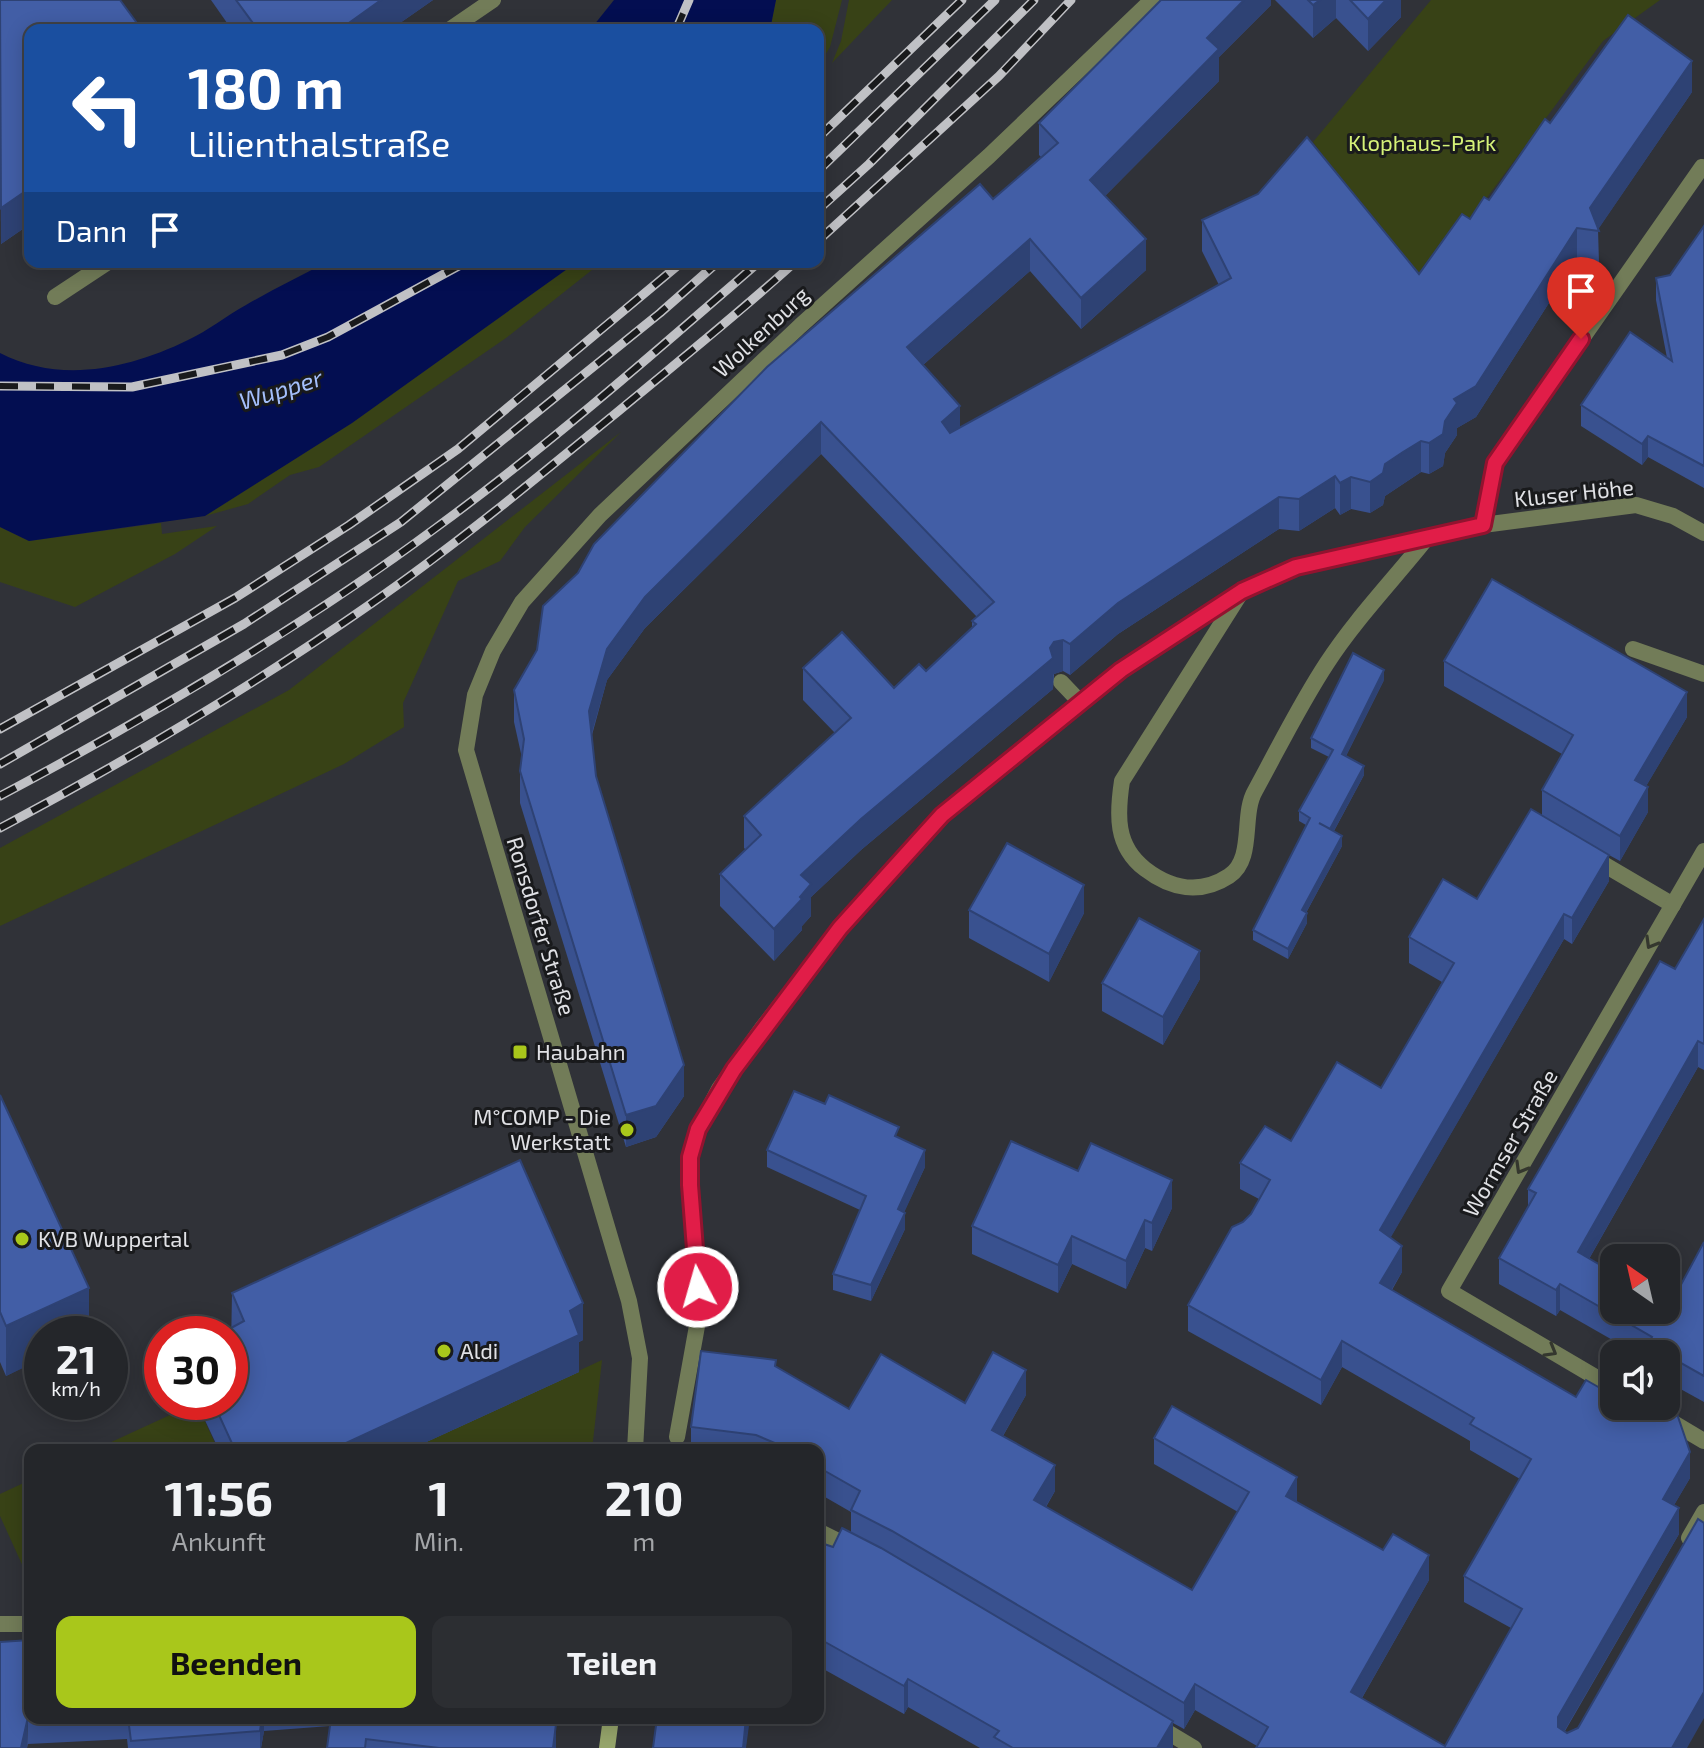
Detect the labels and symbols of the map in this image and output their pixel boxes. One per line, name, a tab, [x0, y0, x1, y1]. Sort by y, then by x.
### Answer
park label: Klophaus-Park	[1348, 129, 1496, 155]
pin	[1547, 257, 1615, 339]
street label: Wolkenburg	[707, 280, 813, 382]
water label: Wupper	[235, 362, 326, 415]
street label: Kluser Höhe	[1513, 473, 1635, 511]
street label: Ronsdorfer Straße	[502, 833, 581, 1018]
one-way arrow	[1645, 934, 1661, 949]
place label: Haubahn	[536, 1038, 626, 1064]
marker: Haubahn	[511, 1043, 529, 1061]
street label: Wormser Straße	[1457, 1064, 1562, 1221]
place label: M°COMP - Die Werkstatt	[473, 1103, 611, 1154]
marker: M°COMP - Die Werkstatt	[618, 1121, 636, 1139]
one-way arrow	[1515, 1159, 1531, 1174]
place label: KVB Wuppertal	[38, 1225, 189, 1251]
marker: KVB Wuppertal	[13, 1230, 31, 1248]
north arrow	[1600, 1244, 1680, 1324]
position arrow	[656, 1245, 740, 1329]
speed limit sign: 30	[144, 1316, 248, 1420]
place label: Aldi	[460, 1337, 498, 1363]
one-way arrow	[1542, 1341, 1557, 1357]
marker: Aldi	[435, 1342, 453, 1360]

